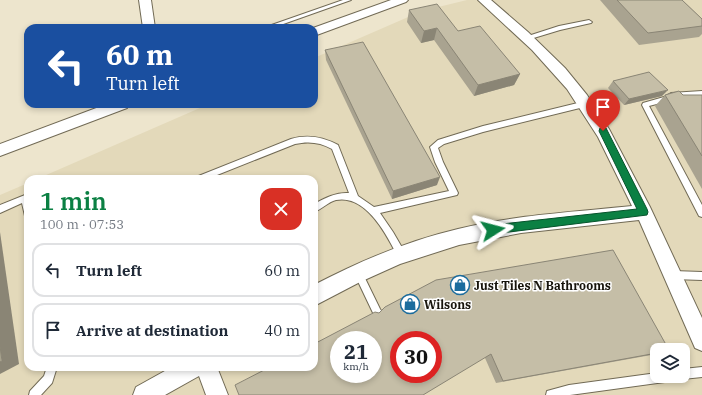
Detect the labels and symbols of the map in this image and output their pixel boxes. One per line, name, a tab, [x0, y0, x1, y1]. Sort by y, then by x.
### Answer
pin	[586, 90, 620, 131]
position arrow	[472, 209, 514, 251]
shop icon: Just Tiles N Bathrooms	[449, 274, 471, 296]
place label: Just Tiles N Bathrooms	[474, 278, 611, 293]
shop icon: Wilsons	[399, 293, 421, 315]
place label: Wilsons	[424, 297, 471, 312]
speed limit sign: 30	[390, 331, 442, 383]

